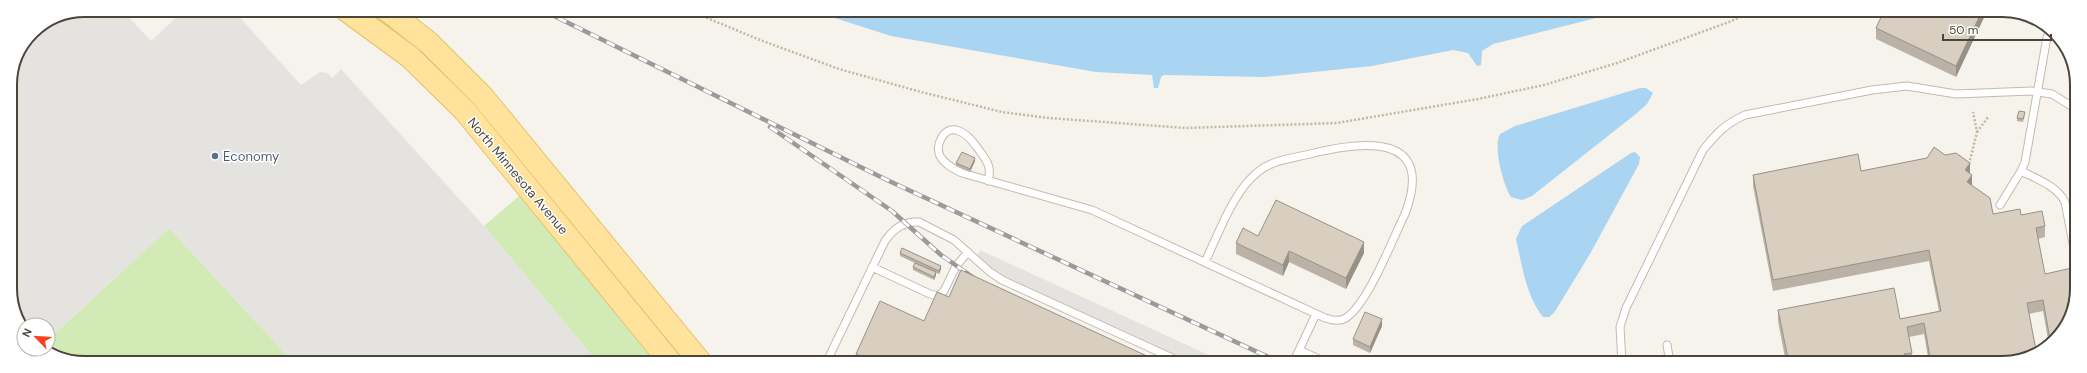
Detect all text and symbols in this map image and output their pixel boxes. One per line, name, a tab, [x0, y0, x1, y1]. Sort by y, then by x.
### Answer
scale bar	[1943, 16, 2051, 42]
text: 50 m	[1949, 22, 1978, 38]
street label: North Minnesota Avenue	[464, 114, 572, 238]
place label: Economy	[223, 148, 279, 165]
marker: Economy	[210, 151, 220, 161]
north arrow	[16, 317, 56, 357]
text: N	[19, 326, 35, 339]

